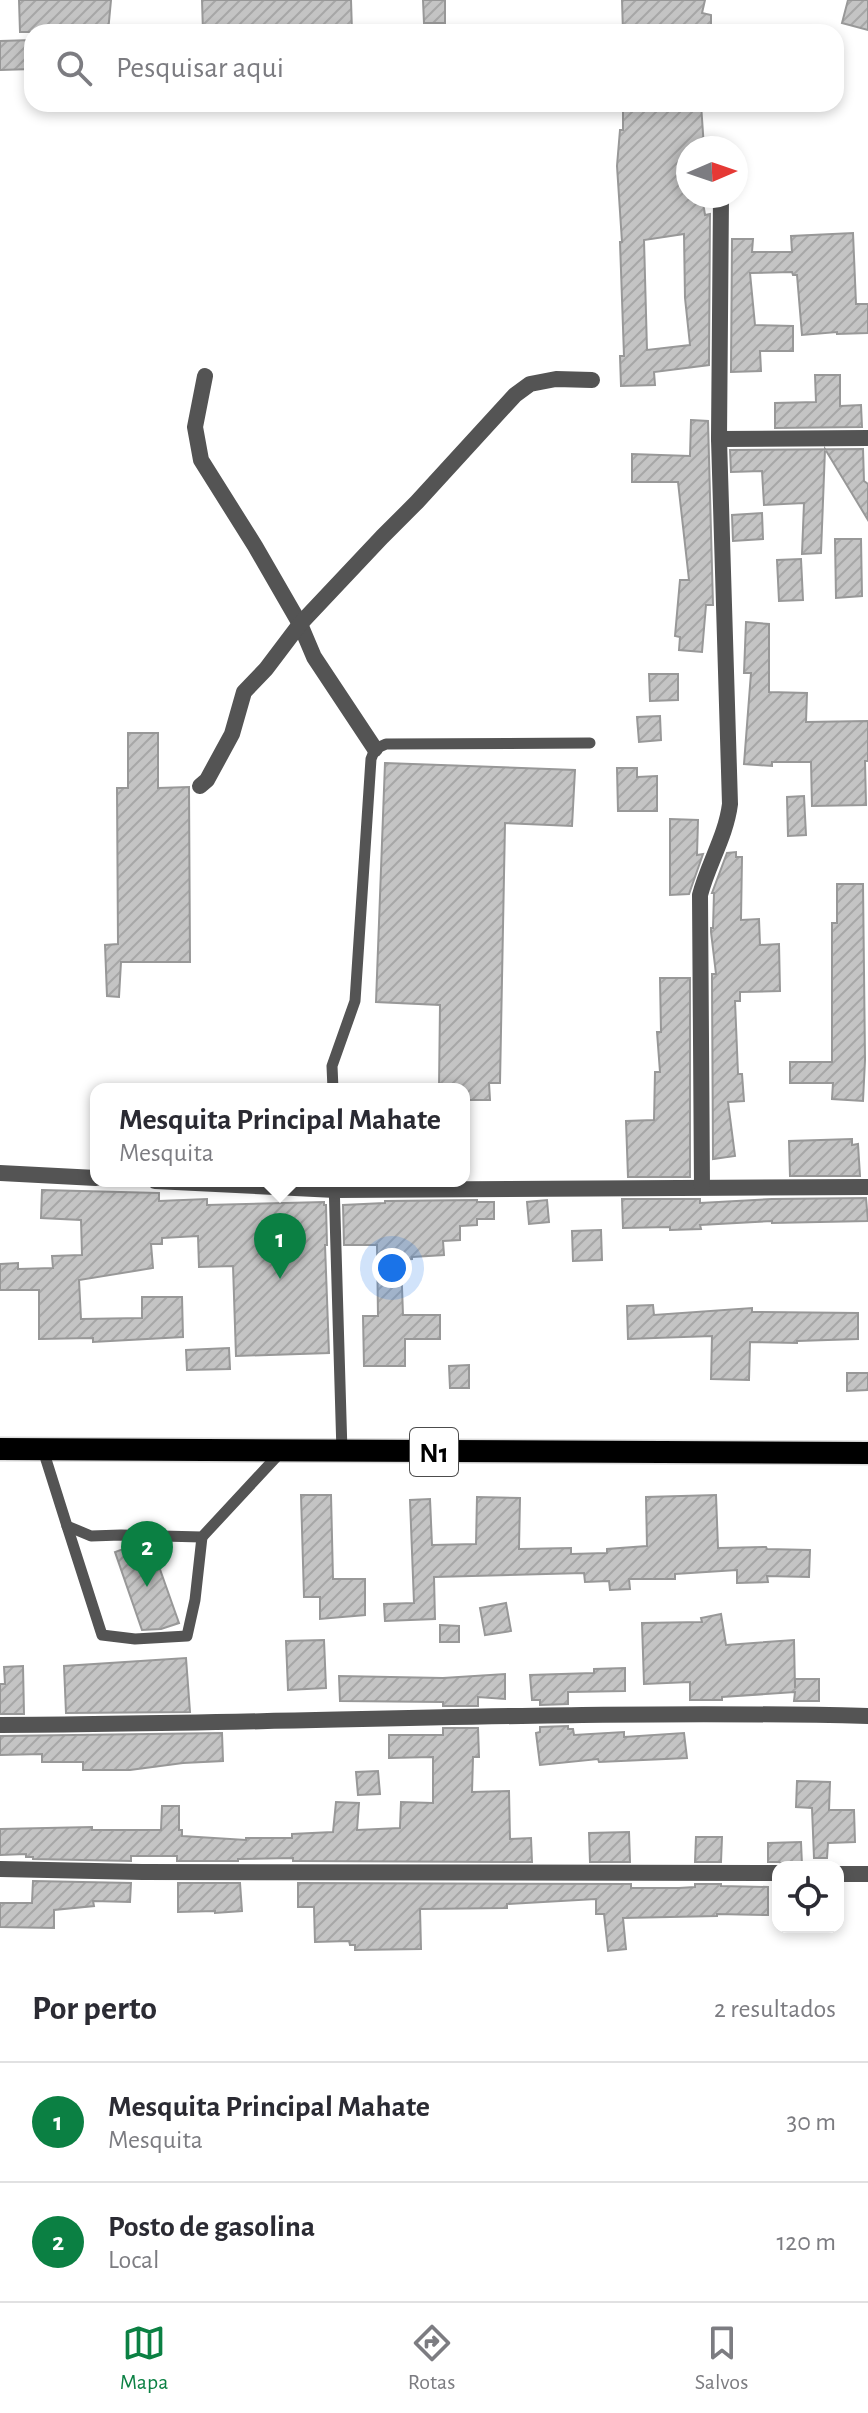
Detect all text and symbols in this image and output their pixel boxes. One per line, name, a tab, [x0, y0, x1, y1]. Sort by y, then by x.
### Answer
search box	[24, 24, 844, 112]
icon: search	[52, 46, 96, 90]
text: Pesquisar aqui	[116, 53, 284, 83]
north arrow	[676, 136, 748, 208]
popup	[90, 1083, 470, 1187]
text: Mesquita Principal Mahate	[119, 1105, 441, 1135]
text: Mesquita	[119, 1140, 214, 1166]
pin: 1	[254, 1213, 306, 1279]
your location	[372, 1248, 412, 1288]
road number: N1	[410, 1428, 458, 1476]
pin: 2	[121, 1521, 173, 1587]
map controls	[772, 1861, 844, 1933]
button: locate	[772, 1861, 844, 1933]
text: Por perto	[32, 1992, 157, 2026]
text: 2 resultados	[714, 1996, 836, 2022]
text: Mesquita Principal Mahate	[108, 2092, 430, 2122]
text: 1	[53, 2109, 63, 2135]
text: 30 m	[786, 2109, 836, 2135]
text: Mesquita	[108, 2127, 203, 2153]
text: Posto de gasolina	[108, 2212, 315, 2242]
text: 2	[52, 2229, 64, 2255]
text: 120 m	[776, 2229, 836, 2255]
text: Local	[108, 2247, 159, 2273]
tab: Mapa	[120, 2321, 168, 2395]
tab: Rotas	[408, 2321, 455, 2395]
tab: Salvos	[695, 2321, 748, 2395]

